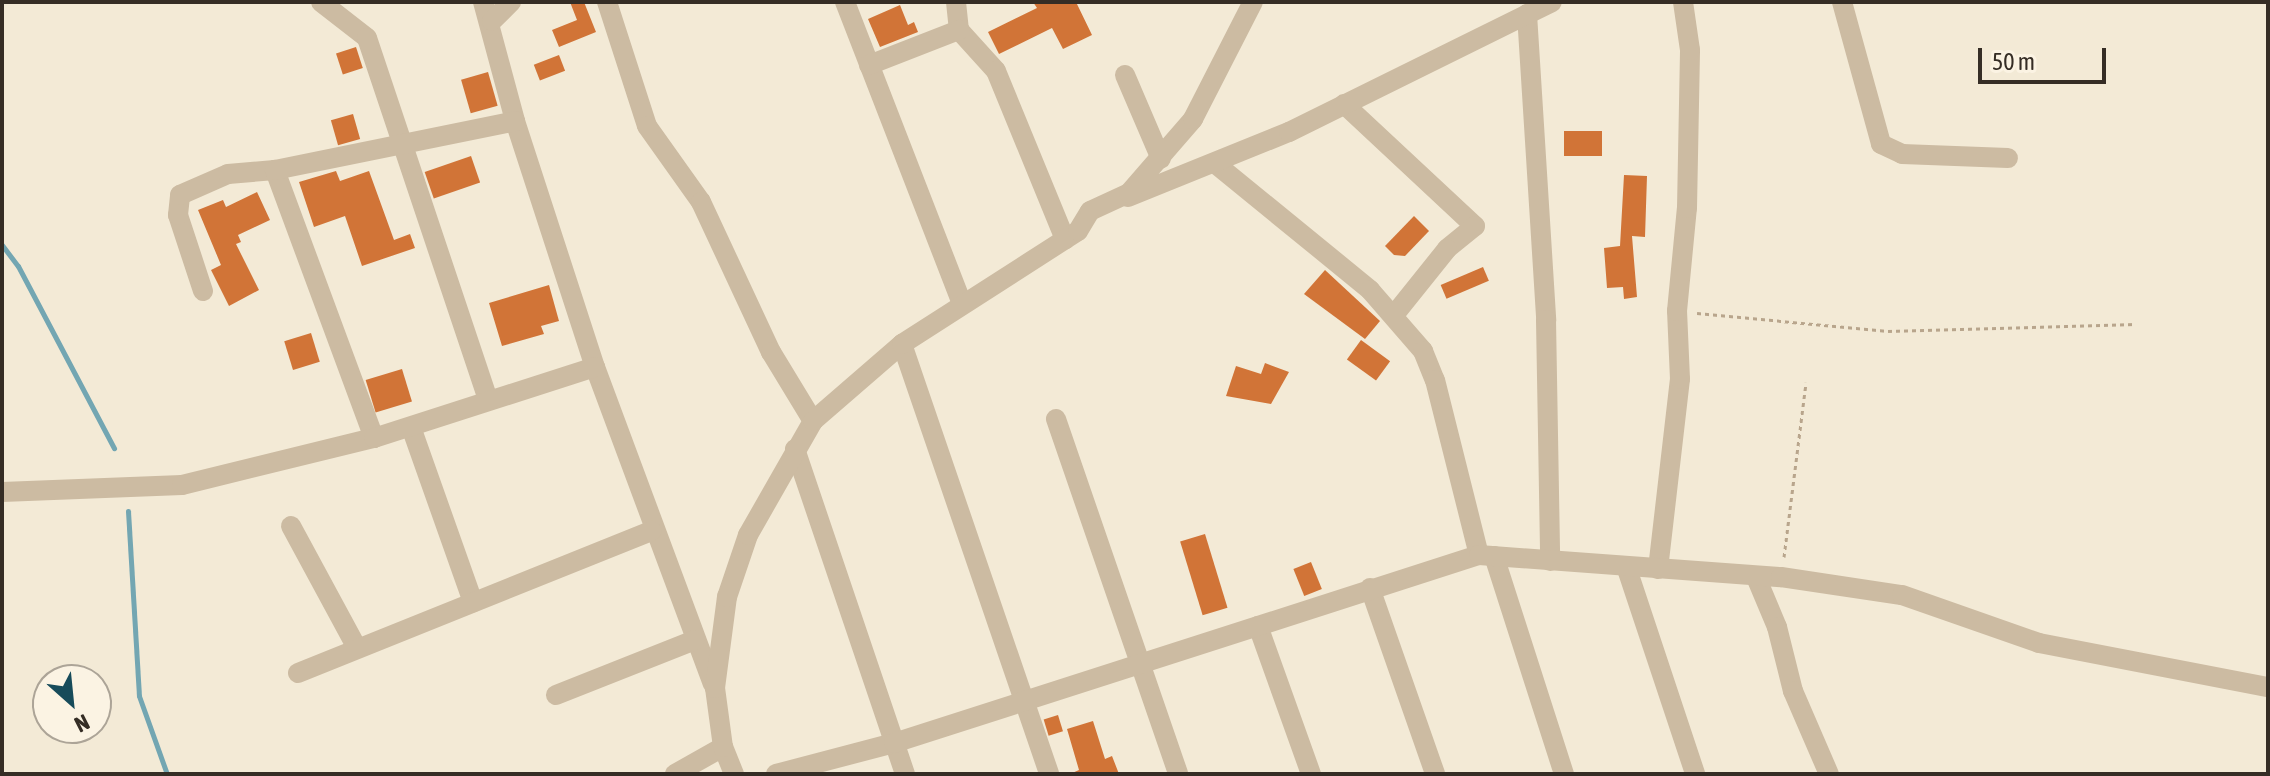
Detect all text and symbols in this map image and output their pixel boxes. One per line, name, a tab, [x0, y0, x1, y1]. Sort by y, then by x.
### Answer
scale bar	[1982, 32, 2110, 82]
text: 50 m	[1992, 48, 2035, 75]
north arrow	[32, 664, 112, 744]
text: N	[70, 709, 94, 738]

